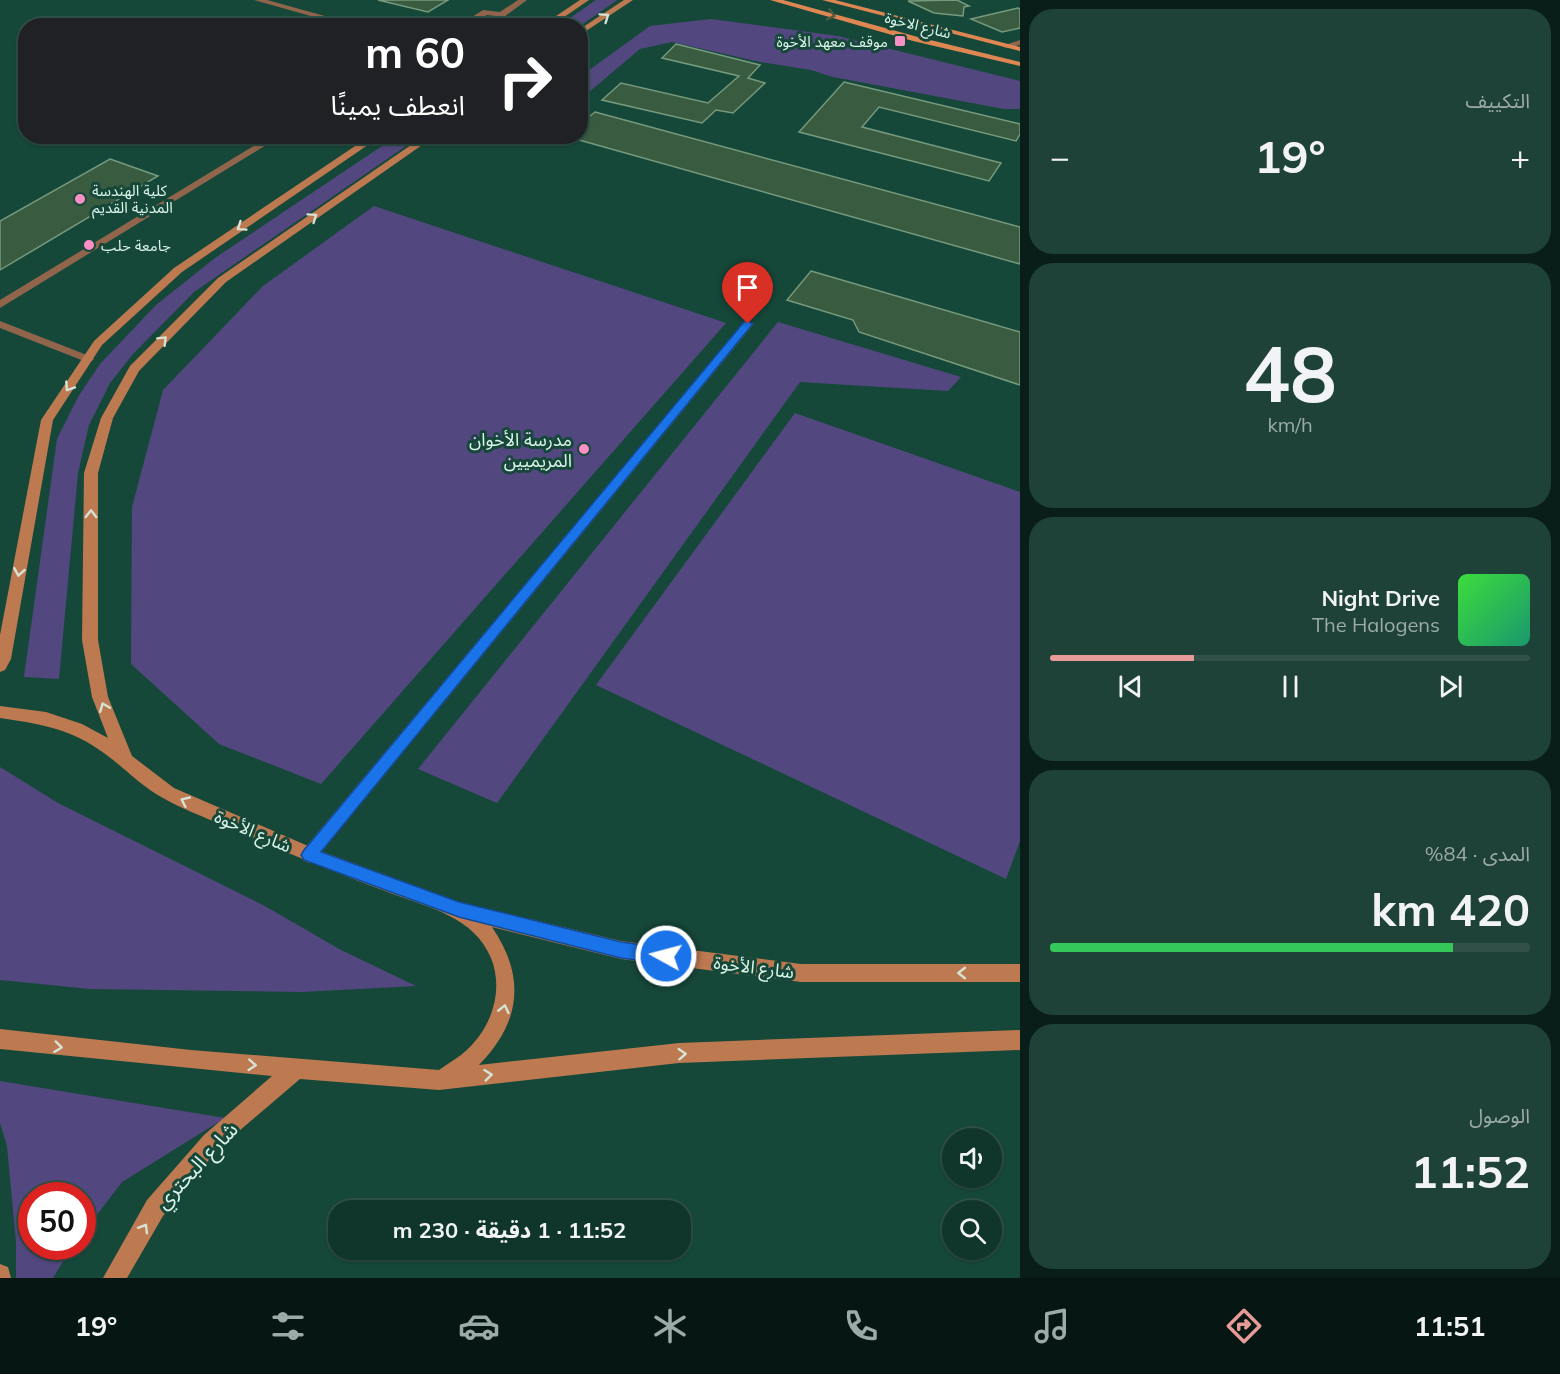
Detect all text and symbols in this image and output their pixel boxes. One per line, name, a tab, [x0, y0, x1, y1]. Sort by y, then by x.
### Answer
one-way arrow	[826, 8, 836, 21]
street label: شارع الاخوة	[882, 8, 953, 45]
one-way arrow	[598, 13, 609, 24]
text: 60 m	[365, 26, 465, 79]
place label: موقف معهد الأخوة	[776, 32, 888, 51]
marker: موقف معهد الأخوة	[893, 34, 907, 48]
icon: right	[486, 42, 564, 120]
text: انعطف يمينًا	[331, 88, 465, 122]
text: التكييف	[1466, 88, 1530, 113]
text: 19°	[1254, 128, 1326, 184]
text: −	[1050, 136, 1070, 177]
text: +	[1510, 136, 1530, 177]
place label: كلية الهندسة المدنية القديم	[92, 181, 173, 219]
marker: كلية الهندسة المدنية القديم	[73, 192, 87, 206]
one-way arrow	[307, 213, 318, 224]
one-way arrow	[237, 220, 248, 231]
place label: جامعة حلب	[101, 236, 171, 255]
marker: جامعة حلب	[82, 238, 96, 252]
pin	[722, 262, 773, 324]
icon: arrive	[731, 271, 764, 304]
text: 48	[1243, 324, 1337, 422]
one-way arrow	[156, 337, 167, 347]
one-way arrow	[66, 380, 77, 391]
text: km/h	[1267, 412, 1313, 437]
place label: مدرسة الأخوان المريميين	[469, 428, 572, 472]
marker: مدرسة الأخوان المريميين	[577, 442, 591, 456]
one-way arrow	[85, 509, 97, 518]
one-way arrow	[13, 567, 26, 577]
text: Night Drive	[1321, 584, 1440, 612]
text: The Halogens	[1312, 612, 1440, 637]
icon: previous	[1114, 670, 1147, 703]
icon: pause	[1274, 670, 1307, 703]
icon: next	[1434, 670, 1467, 703]
one-way arrow	[99, 702, 111, 713]
one-way arrow	[180, 797, 191, 809]
street label: شارع الأخوة	[210, 805, 295, 860]
text: المدى · 84%	[1425, 841, 1530, 866]
text: 420 km	[1371, 881, 1530, 937]
position arrow	[634, 924, 698, 988]
street label: شارع الأخوة	[712, 951, 796, 986]
one-way arrow	[957, 967, 966, 979]
one-way arrow	[496, 1004, 509, 1014]
one-way arrow	[53, 1040, 63, 1052]
one-way arrow	[678, 1047, 687, 1060]
one-way arrow	[248, 1058, 257, 1071]
one-way arrow	[484, 1069, 493, 1082]
text: الوصول	[1469, 1103, 1530, 1128]
street label: شارع البحتري	[149, 1116, 246, 1217]
map controls	[942, 1128, 1002, 1260]
button: sound	[942, 1128, 1002, 1188]
text: 11:52	[1411, 1143, 1530, 1199]
speed limit sign: 50	[18, 1182, 96, 1260]
button: search	[942, 1200, 1002, 1260]
text: 11:52 · 1 دقيقة · 230 m	[393, 1216, 626, 1244]
one-way arrow	[136, 1224, 148, 1234]
icon: filters	[267, 1305, 309, 1347]
icon: car	[458, 1305, 500, 1347]
icon: climate	[649, 1305, 691, 1347]
icon: phone	[840, 1305, 882, 1347]
icon: music	[1031, 1305, 1073, 1347]
icon: directions	[1223, 1305, 1265, 1347]
text: 19°	[75, 1309, 117, 1343]
text: 11:51	[1414, 1309, 1485, 1343]

